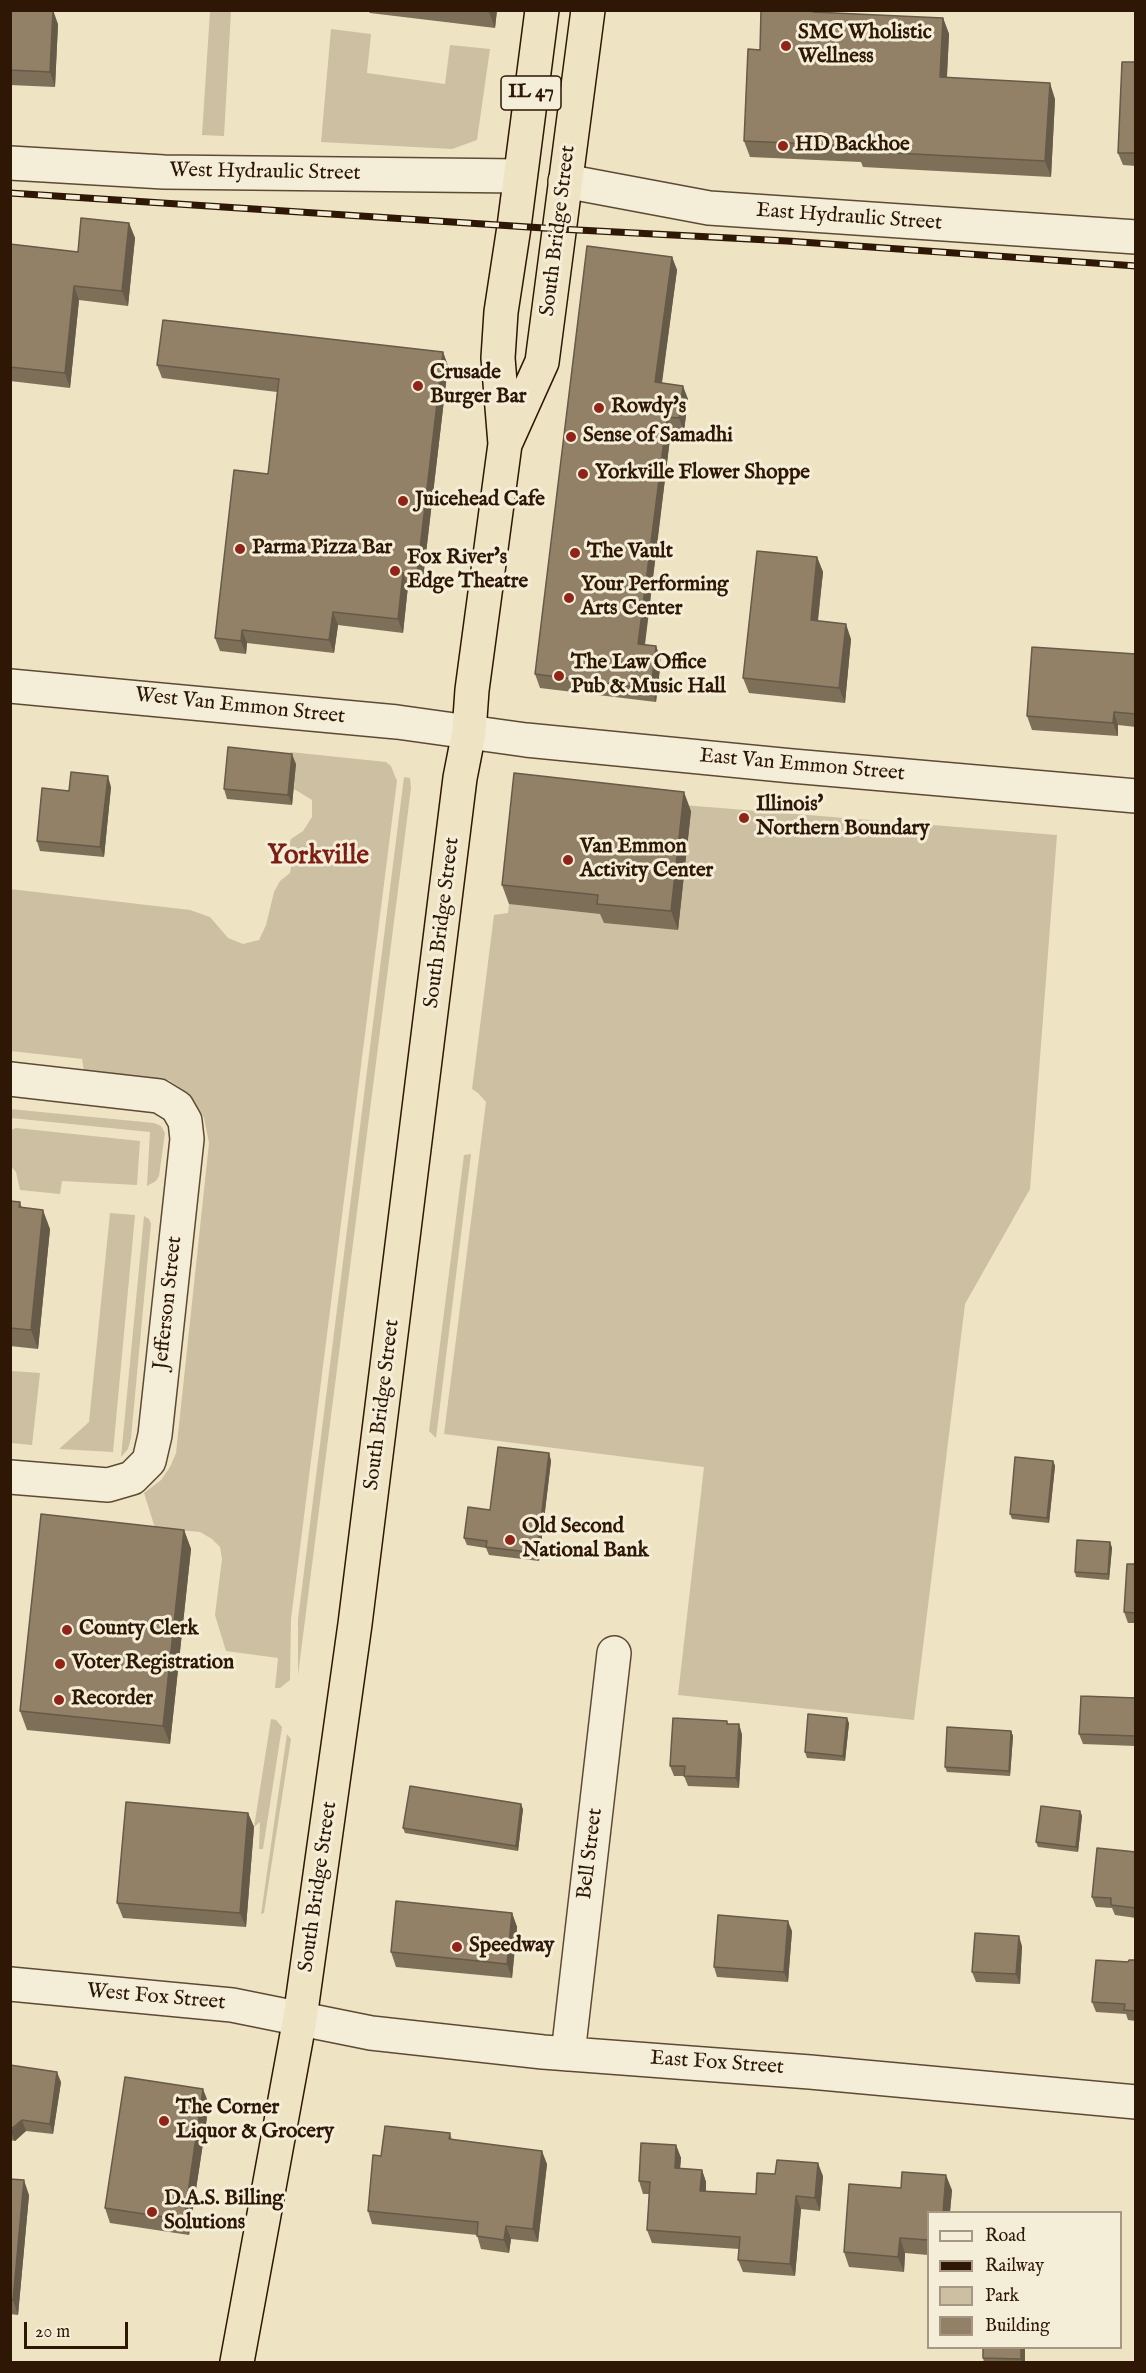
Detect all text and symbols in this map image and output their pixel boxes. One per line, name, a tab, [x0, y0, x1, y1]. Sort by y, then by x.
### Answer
place label: SMC Wholistic Wellness	[798, 21, 932, 71]
marker: SMC Wholistic Wellness	[779, 39, 793, 53]
road number: IL 47	[501, 76, 561, 110]
place label: HD Backhoe	[795, 133, 910, 159]
marker: HD Backhoe	[776, 139, 790, 153]
street label: South Bridge Street	[536, 144, 582, 318]
street label: West Hydraulic Street	[169, 159, 361, 187]
street label: East Hydraulic Street	[755, 199, 943, 237]
place label: Crusade Burger Bar	[430, 361, 526, 411]
marker: Crusade Burger Bar	[411, 379, 425, 393]
place label: Rowdy's	[611, 395, 686, 421]
marker: Rowdy's	[592, 401, 606, 415]
place label: Sense of Samadhi	[583, 424, 733, 450]
marker: Sense of Samadhi	[564, 430, 578, 444]
place label: Yorkville Flower Shoppe	[595, 461, 810, 487]
marker: Yorkville Flower Shoppe	[576, 467, 590, 481]
place label: Juicehead Cafe	[415, 488, 545, 514]
marker: Juicehead Cafe	[396, 494, 410, 508]
place label: Parma Pizza Bar	[252, 536, 392, 562]
place label: The Vault	[587, 540, 673, 566]
marker: Parma Pizza Bar	[233, 542, 247, 556]
place label: Fox River's Edge Theatre	[407, 546, 528, 596]
marker: The Vault	[568, 546, 582, 560]
marker: Fox River's Edge Theatre	[388, 564, 402, 578]
place label: Your Performing Arts Center	[581, 573, 729, 623]
marker: Your Performing Arts Center	[562, 591, 576, 605]
place label: The Law Office Pub & Music Hall	[571, 651, 726, 701]
marker: The Law Office Pub & Music Hall	[552, 669, 566, 683]
street label: West Van Emmon Street	[134, 683, 346, 731]
street label: East Van Emmon Street	[698, 744, 906, 788]
place label: Illinois' Northern Boundary	[756, 793, 930, 843]
marker: Illinois' Northern Boundary	[737, 811, 751, 825]
place label: Van Emmon Activity Center	[580, 835, 713, 885]
street label: South Bridge Street	[420, 836, 466, 1010]
district label: Yorkville	[267, 841, 369, 873]
marker: Van Emmon Activity Center	[561, 853, 575, 867]
street label: Jefferson Street	[149, 1235, 189, 1371]
street label: South Bridge Street	[360, 1318, 406, 1492]
place label: Old Second National Bank	[522, 1515, 649, 1565]
marker: Old Second National Bank	[503, 1533, 517, 1547]
place label: County Clerk	[79, 1617, 199, 1643]
marker: County Clerk	[60, 1623, 74, 1637]
place label: Voter Registration	[72, 1651, 234, 1677]
marker: Voter Registration	[53, 1657, 67, 1671]
place label: Recorder	[71, 1687, 153, 1713]
marker: Recorder	[52, 1693, 66, 1707]
street label: South Bridge Street	[295, 1800, 343, 1974]
street label: Bell Street	[573, 1807, 609, 1901]
place label: Speedway	[469, 1934, 554, 1960]
marker: Speedway	[450, 1940, 464, 1954]
street label: West Fox Street	[86, 1979, 226, 2017]
street label: East Fox Street	[649, 2047, 785, 2081]
place label: The Corner Liquor & Grocery	[176, 2096, 334, 2146]
marker: The Corner Liquor & Grocery	[157, 2114, 171, 2128]
place label: D.A.S. Billing Solutions	[164, 2187, 284, 2237]
marker: D.A.S. Billing Solutions	[145, 2205, 159, 2219]
legend	[927, 2211, 1122, 2349]
text: Road	[985, 2225, 1026, 2248]
text: Railway	[985, 2255, 1044, 2278]
text: Park	[985, 2285, 1019, 2308]
scale bar	[27, 2310, 130, 2348]
text: Building	[985, 2315, 1050, 2338]
text: 20 m	[35, 2321, 70, 2344]

